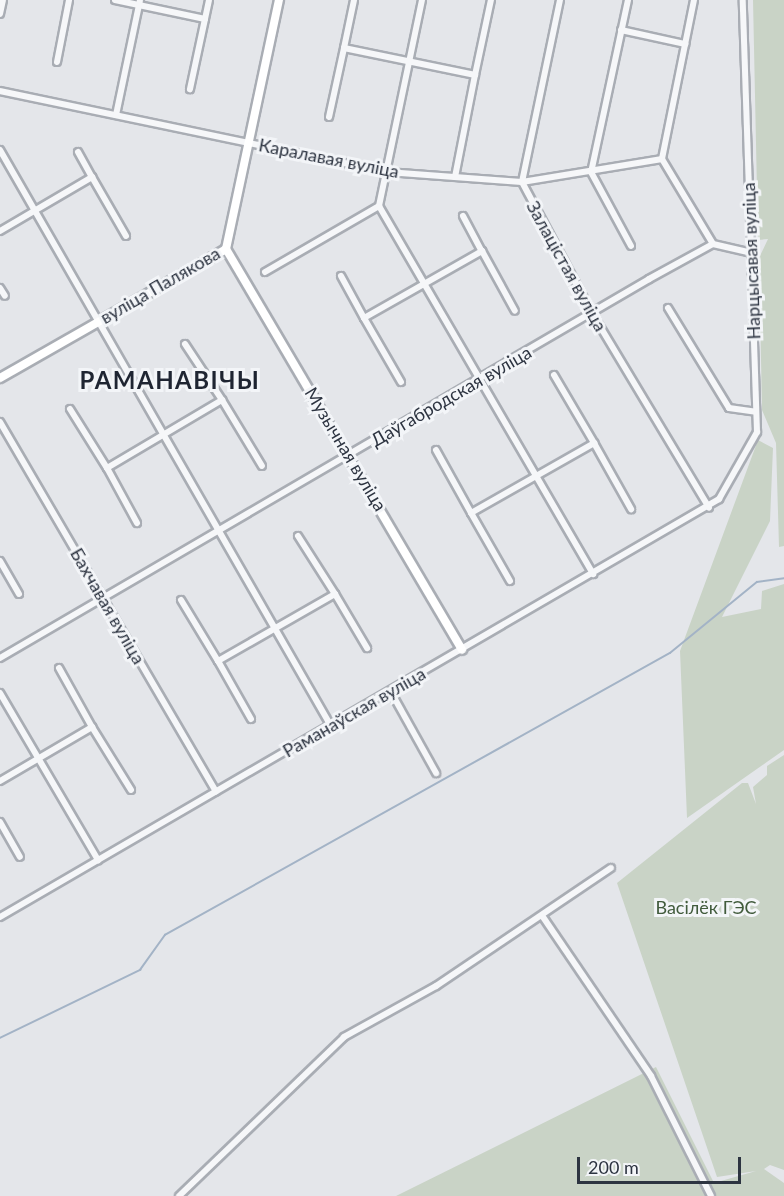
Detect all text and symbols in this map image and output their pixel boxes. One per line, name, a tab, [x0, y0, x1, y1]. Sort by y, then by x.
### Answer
street label: Каралавая вуліца	[257, 134, 401, 182]
street label: Нарцысавая вуліца	[737, 182, 765, 340]
street label: Залацістая вуліца	[522, 197, 612, 335]
street label: вуліца Палякова	[96, 242, 224, 328]
street label: Даўгабродская вуліца	[367, 341, 535, 451]
district label: РАМАНАВІЧЫ	[80, 366, 260, 394]
street label: Музычная вуліца	[301, 383, 391, 515]
street label: Бахчавая вуліца	[66, 544, 150, 668]
street label: Раманаўская вуліца	[279, 662, 429, 762]
park label: Васілёк ГЭС	[655, 896, 757, 918]
scale bar	[580, 1145, 744, 1183]
text: 200 m	[588, 1156, 639, 1178]

